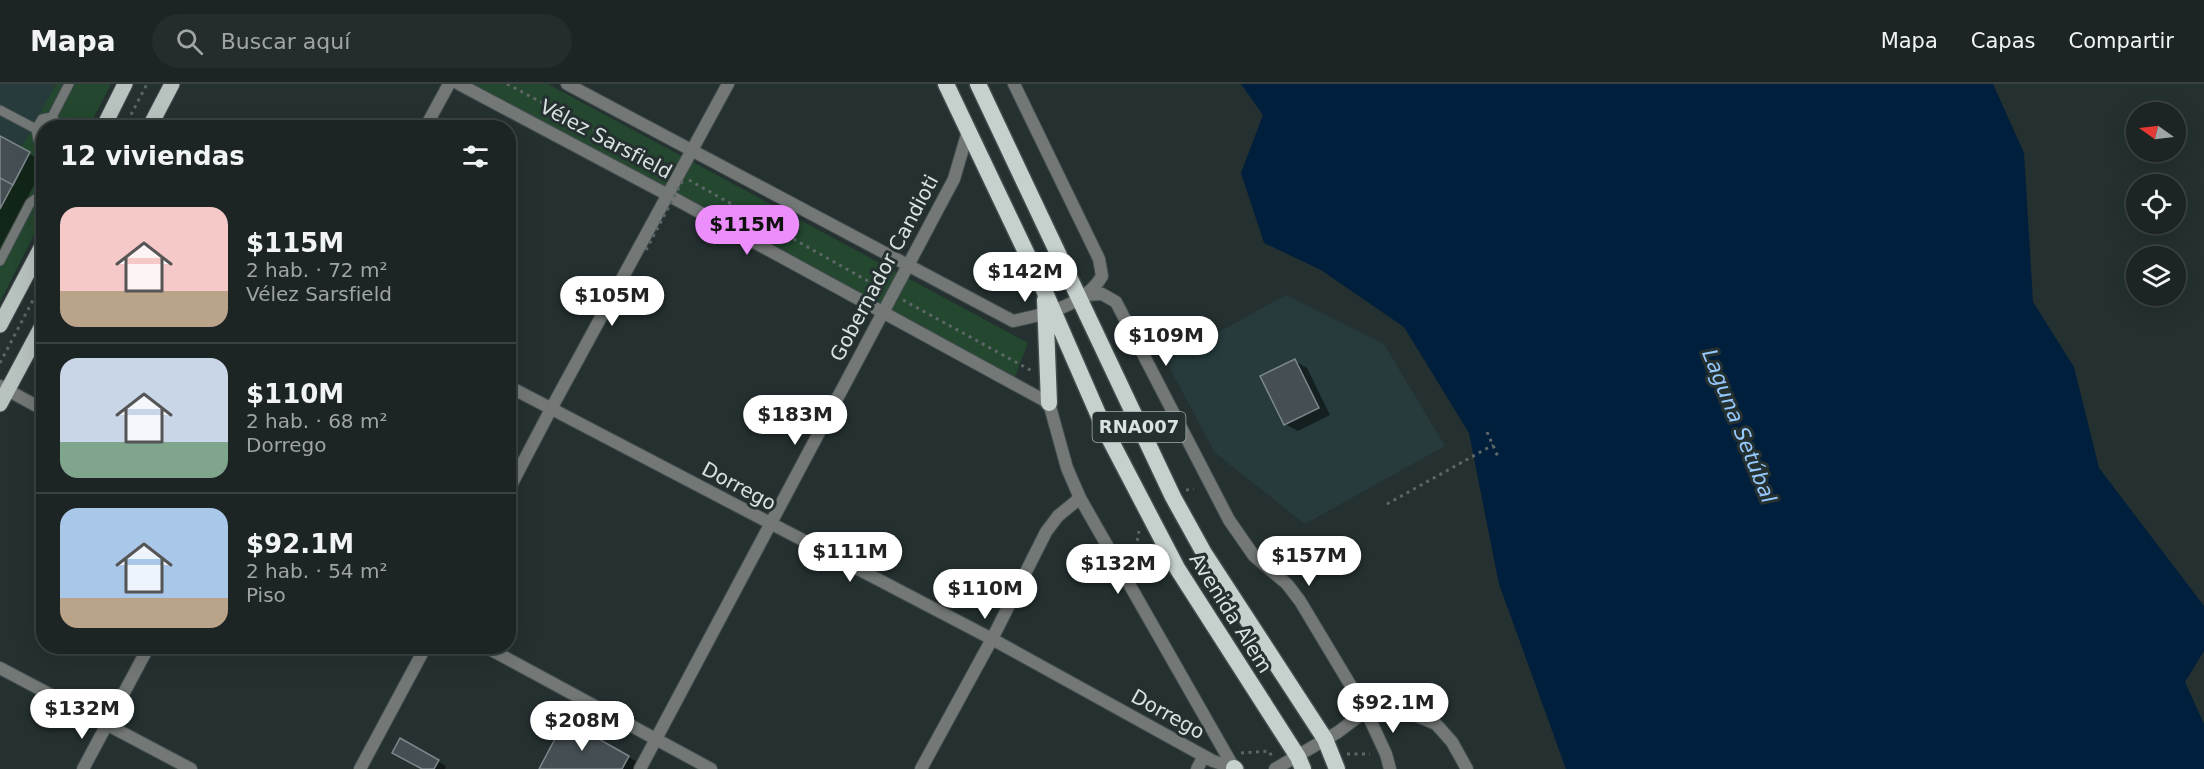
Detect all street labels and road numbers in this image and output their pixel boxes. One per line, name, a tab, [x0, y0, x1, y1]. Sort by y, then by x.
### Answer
street label: Vélez Sarsfield	[536, 94, 676, 184]
street label: Gobernador Candioti	[825, 171, 943, 365]
road number: RNA007	[1092, 412, 1186, 442]
street label: Dorrego	[698, 457, 780, 515]
street label: Avenida Alem	[1184, 548, 1278, 678]
street label: Dorrego	[1127, 684, 1209, 744]

